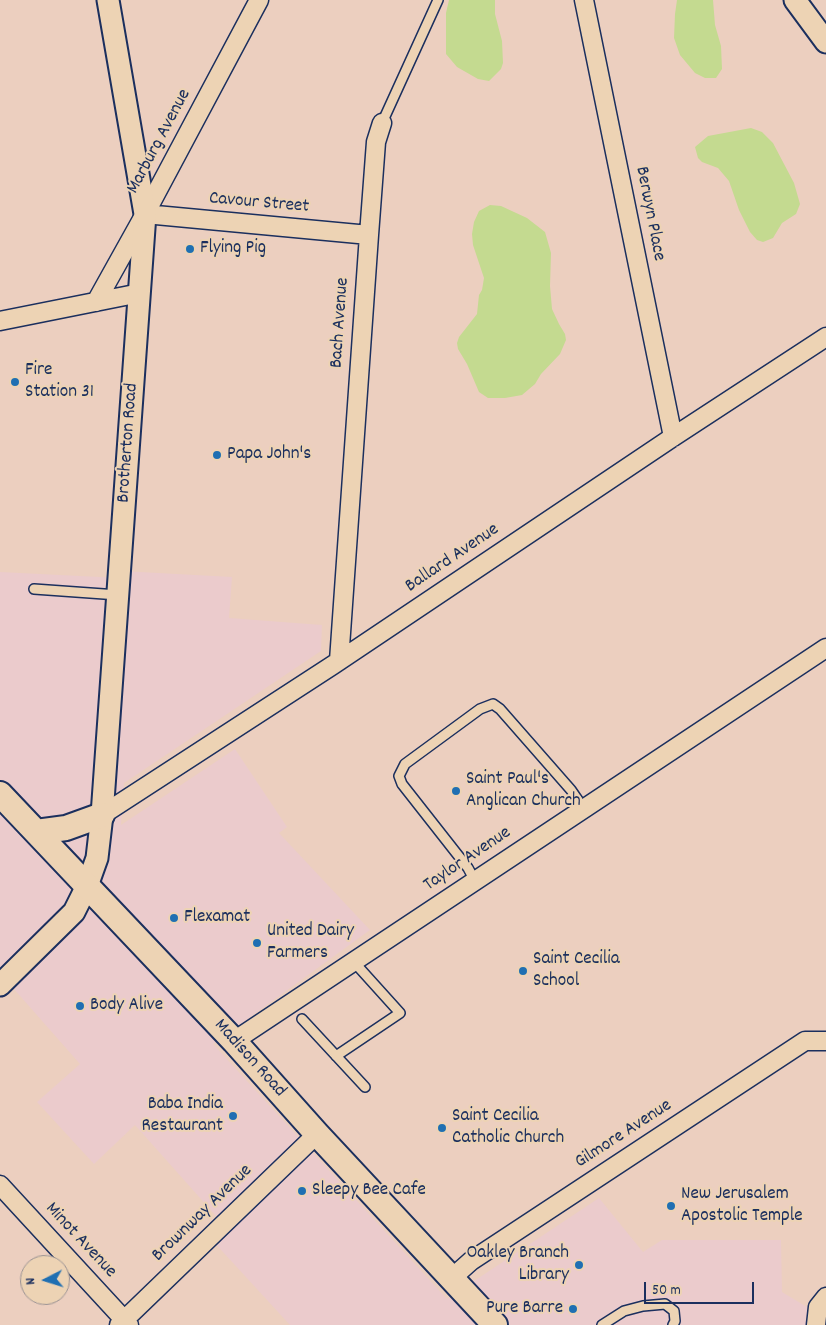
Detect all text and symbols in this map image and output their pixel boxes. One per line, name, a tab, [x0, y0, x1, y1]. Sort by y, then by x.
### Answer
street label: Marburg Avenue	[123, 86, 197, 198]
street label: Berwyn Place	[629, 165, 669, 263]
street label: Cavour Street	[208, 188, 310, 220]
place label: Flying Pig	[200, 238, 266, 260]
marker: Flying Pig	[184, 243, 196, 255]
street label: Bach Avenue	[326, 277, 356, 369]
place label: Fire Station 31	[25, 360, 94, 404]
marker: Fire Station 31	[9, 376, 21, 388]
street label: Brotherton Road	[113, 382, 145, 504]
place label: Papa John's	[227, 444, 311, 466]
marker: Papa John's	[211, 449, 223, 461]
street label: Ballard Avenue	[402, 519, 504, 599]
place label: Saint Paul's Anglican Church	[466, 769, 581, 813]
marker: Saint Paul's Anglican Church	[450, 785, 462, 797]
street label: Taylor Avenue	[420, 822, 516, 898]
place label: Flexamat	[184, 907, 250, 929]
marker: Flexamat	[168, 912, 180, 924]
place label: United Dairy Farmers	[267, 921, 354, 965]
marker: United Dairy Farmers	[251, 937, 263, 949]
place label: Saint Cecilia School	[533, 949, 620, 993]
marker: Saint Cecilia School	[517, 965, 529, 977]
place label: Body Alive	[90, 995, 163, 1017]
marker: Body Alive	[74, 1000, 86, 1012]
street label: Madison Road	[208, 1015, 290, 1103]
place label: Baba India Restaurant	[142, 1094, 223, 1138]
street label: Gilmore Avenue	[571, 1095, 677, 1175]
place label: Saint Cecilia Catholic Church	[452, 1106, 564, 1150]
marker: Baba India Restaurant	[227, 1110, 239, 1122]
marker: Saint Cecilia Catholic Church	[436, 1122, 448, 1134]
street label: Brownway Avenue	[148, 1160, 258, 1268]
place label: Sleepy Bee Cafe	[312, 1180, 426, 1202]
place label: New Jerusalem Apostolic Temple	[681, 1184, 803, 1228]
marker: Sleepy Bee Cafe	[296, 1185, 308, 1197]
street label: Minot Avenue	[39, 1198, 121, 1284]
marker: New Jerusalem Apostolic Temple	[665, 1200, 677, 1212]
place label: Oakley Branch Library	[466, 1243, 569, 1287]
north arrow	[20, 1255, 70, 1305]
marker: Oakley Branch Library	[573, 1259, 585, 1271]
scale bar	[646, 1272, 756, 1304]
text: N	[21, 1277, 41, 1286]
text: 50 m	[652, 1280, 681, 1302]
place label: Pure Barre	[486, 1298, 563, 1320]
marker: Pure Barre	[567, 1303, 579, 1315]

